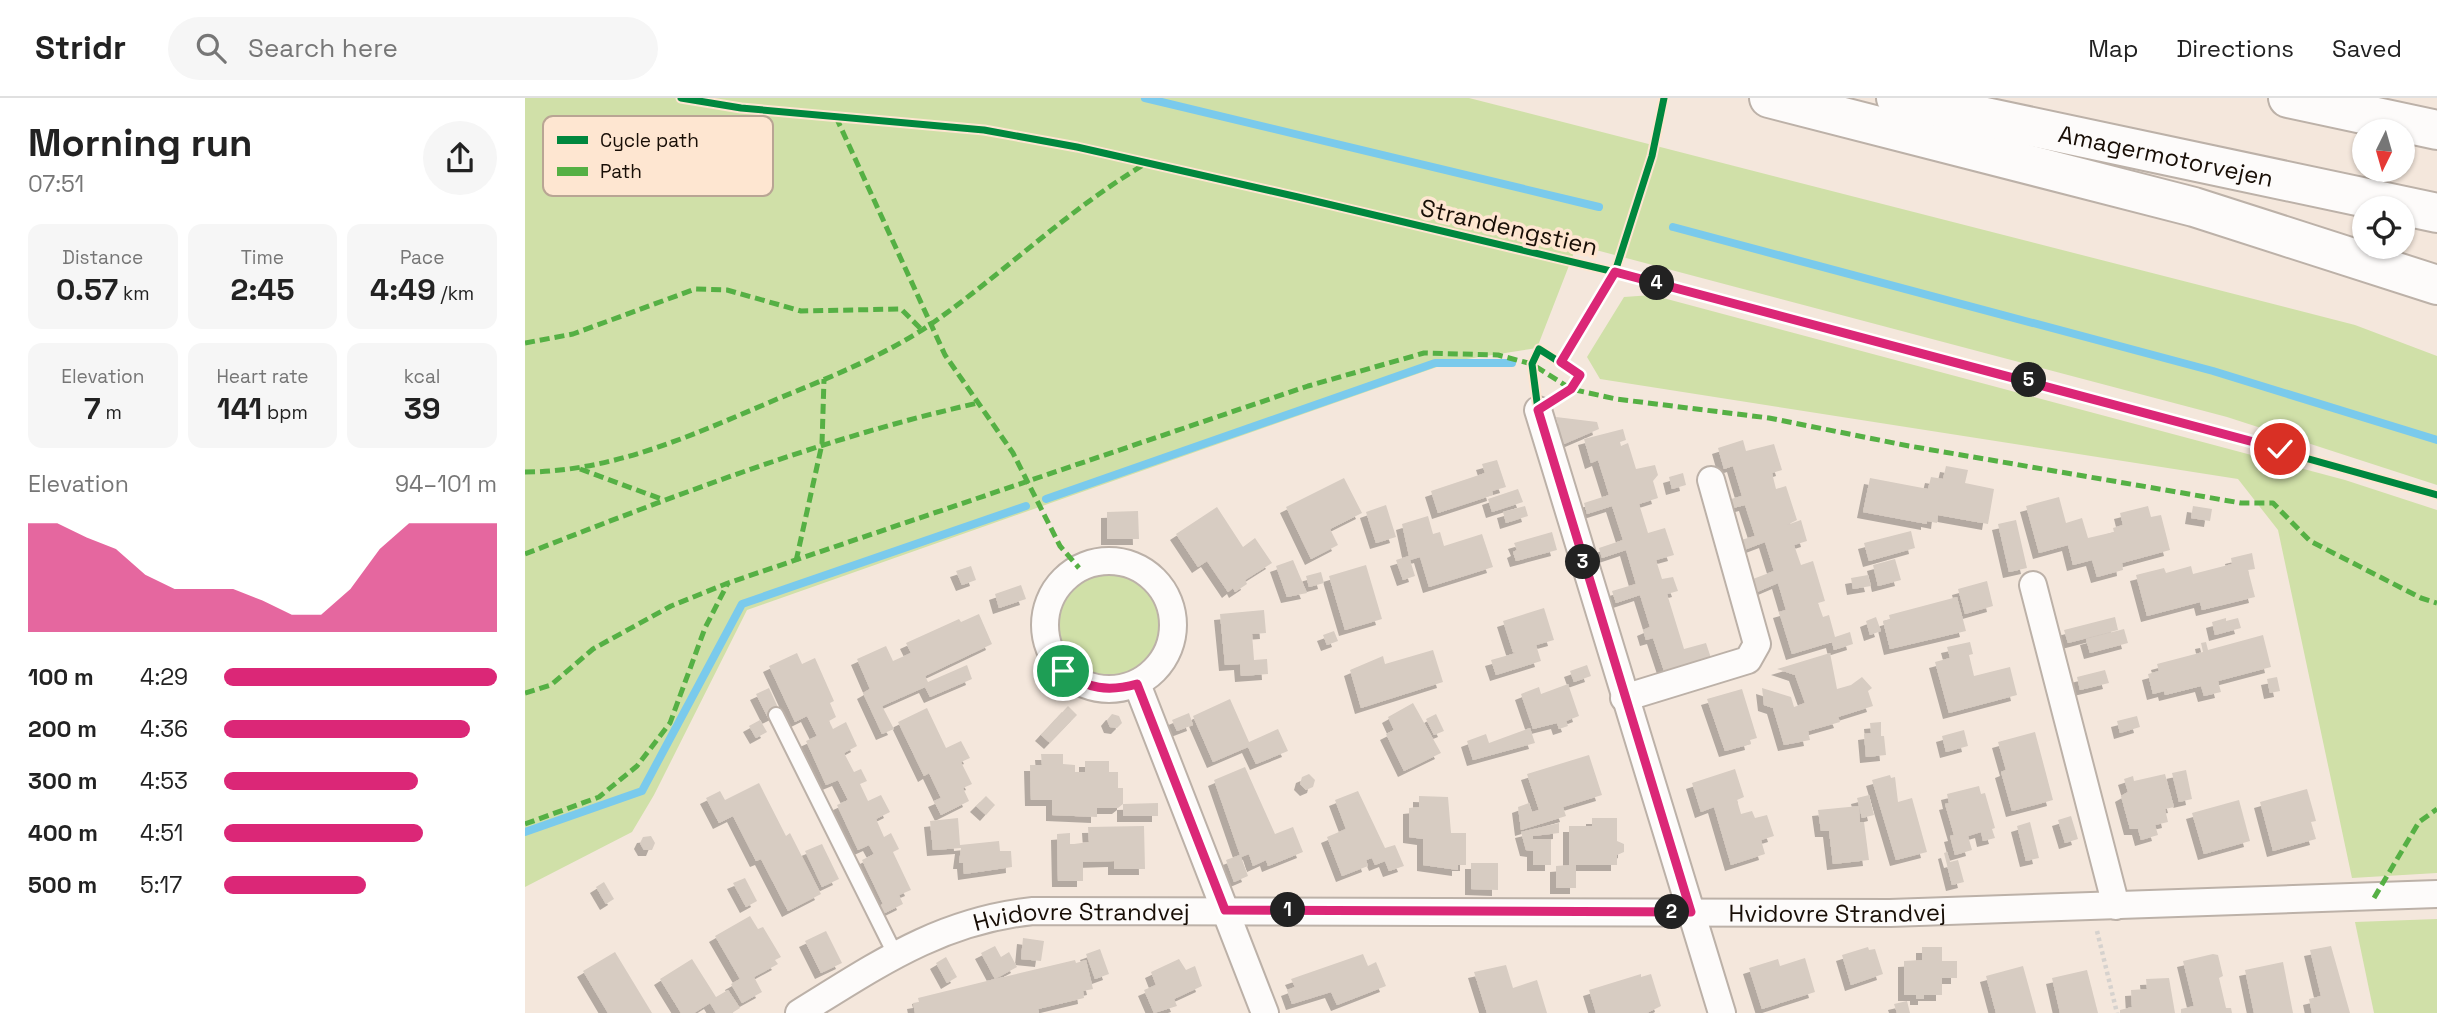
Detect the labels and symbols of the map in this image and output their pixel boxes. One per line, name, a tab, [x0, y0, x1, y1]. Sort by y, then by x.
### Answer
legend	[543, 116, 773, 196]
street label: Amagermotorvejen	[2056, 117, 2276, 193]
north arrow	[2352, 119, 2415, 182]
text: Cycle path	[600, 128, 699, 153]
text: Path	[600, 159, 642, 184]
street label: Strandengstien	[1417, 192, 1601, 262]
pin: 4	[1639, 266, 1675, 300]
pin: 5	[2011, 362, 2047, 398]
pin	[2250, 419, 2310, 479]
pin: 3	[1565, 545, 1601, 580]
pin	[1033, 641, 1093, 701]
pin: 1	[1271, 892, 1305, 928]
pin: 2	[1655, 894, 1689, 930]
street label: Hvidovre Strandvej	[969, 895, 1190, 938]
street label: Hvidovre Strandvej	[1728, 896, 1946, 929]

